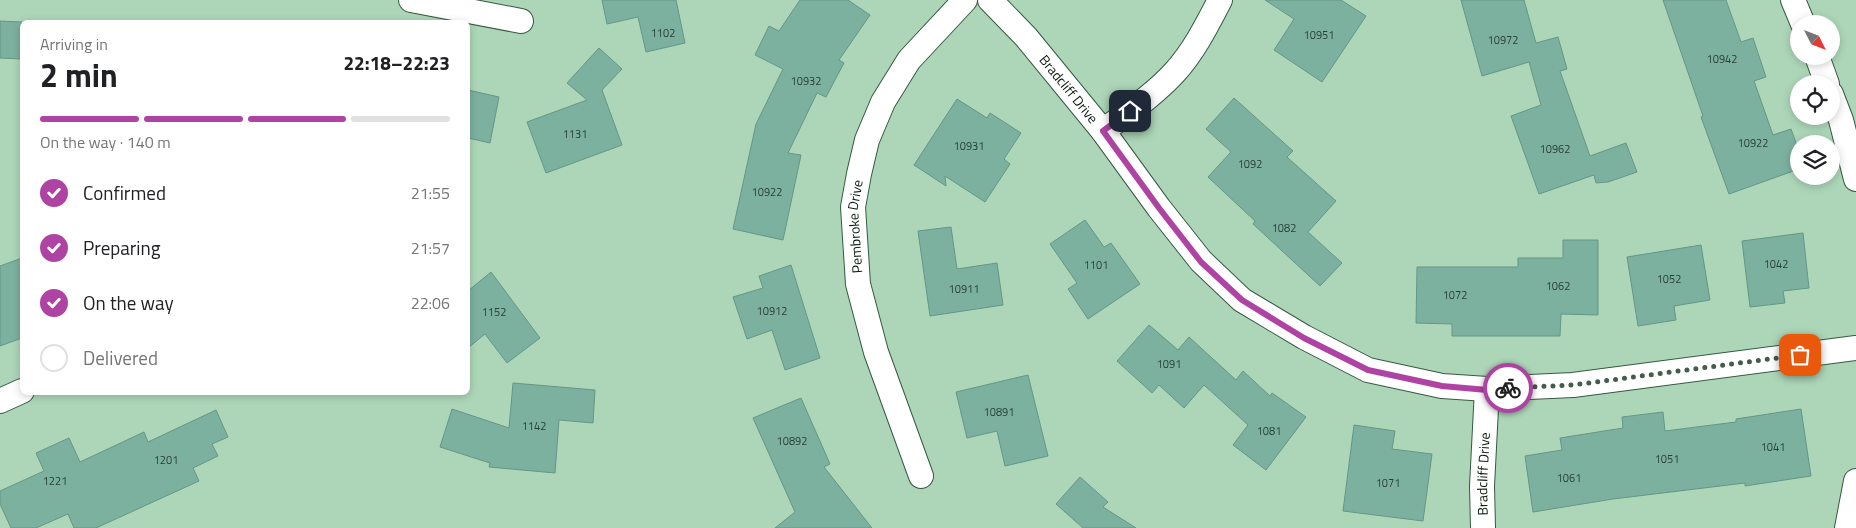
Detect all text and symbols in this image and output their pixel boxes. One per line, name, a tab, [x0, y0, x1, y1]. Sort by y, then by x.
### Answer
north arrow	[1790, 15, 1840, 65]
map controls	[1790, 15, 1840, 185]
house number: 1102	[651, 25, 675, 41]
house number: 10951	[1304, 27, 1334, 43]
text: Arriving in	[40, 32, 108, 56]
house number: 10972	[1488, 32, 1518, 48]
text: 22:18–22:23	[343, 48, 450, 77]
street label: Bradcliff Drive	[1035, 50, 1104, 128]
text: 2 min	[40, 51, 118, 99]
house number: 10942	[1707, 51, 1737, 67]
house number: 10932	[791, 73, 821, 89]
button: locate	[1790, 75, 1840, 125]
pin	[1109, 90, 1151, 132]
icon: home	[1116, 97, 1144, 125]
house number: 1131	[563, 126, 587, 142]
text: On the way · 140 m	[40, 130, 171, 154]
house number: 10922	[1738, 135, 1768, 151]
button: layers	[1790, 135, 1840, 185]
house number: 10931	[954, 138, 984, 154]
house number: 10962	[1540, 141, 1570, 157]
house number: 1092	[1238, 156, 1262, 172]
text: Confirmed	[83, 178, 166, 207]
street label: Pembroke Drive	[842, 178, 868, 274]
icon: check	[40, 179, 68, 207]
text: 21:55	[411, 181, 450, 205]
house number: 10922	[752, 184, 782, 200]
house number: 1082	[1272, 220, 1296, 236]
text: Preparing	[83, 233, 160, 262]
icon: check	[40, 234, 68, 262]
text: 21:57	[411, 236, 450, 260]
house number: 1042	[1764, 256, 1788, 272]
house number: 1101	[1084, 257, 1108, 273]
house number: 1052	[1657, 271, 1681, 287]
house number: 1062	[1546, 278, 1570, 294]
house number: 10911	[949, 281, 979, 297]
house number: 1072	[1443, 287, 1467, 303]
text: On the way	[83, 288, 174, 317]
icon: check	[40, 289, 68, 317]
text: 22:06	[411, 291, 450, 315]
house number: 10912	[757, 303, 787, 319]
house number: 1152	[482, 304, 506, 320]
pin	[1779, 334, 1821, 376]
icon: bag	[1786, 341, 1814, 369]
text: Delivered	[83, 343, 158, 372]
house number: 1091	[1157, 356, 1181, 372]
courier	[1483, 363, 1533, 413]
icon: bike	[1494, 374, 1522, 402]
house number: 10891	[984, 404, 1014, 420]
house number: 1142	[522, 418, 546, 434]
house number: 1081	[1257, 423, 1281, 439]
street label: Bradcliff Drive	[1471, 432, 1495, 516]
house number: 10892	[777, 433, 807, 449]
house number: 1041	[1761, 439, 1785, 455]
house number: 1051	[1655, 451, 1679, 467]
house number: 1201	[154, 452, 178, 468]
house number: 1061	[1557, 470, 1581, 486]
house number: 1221	[43, 473, 67, 489]
house number: 1071	[1376, 475, 1400, 491]

